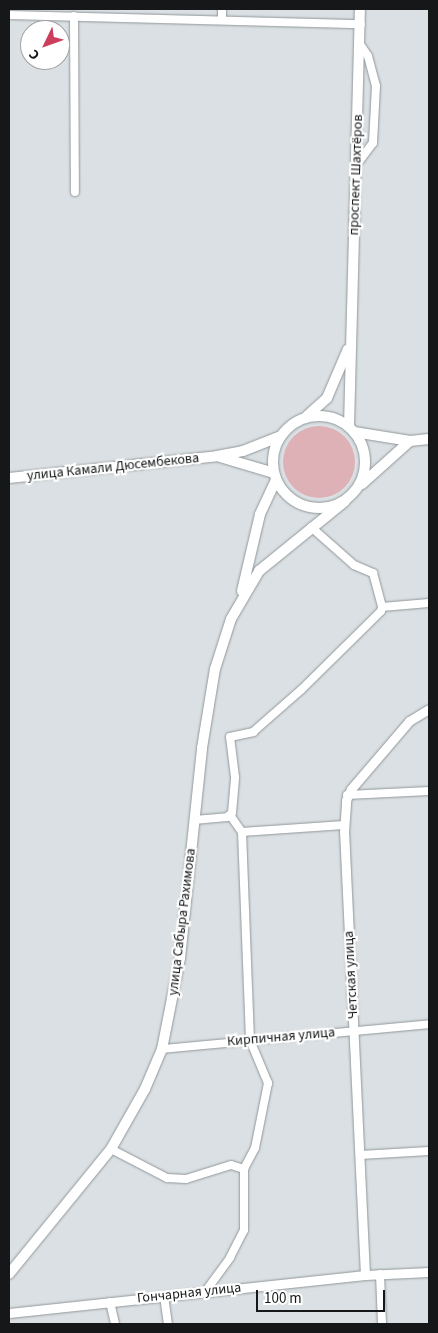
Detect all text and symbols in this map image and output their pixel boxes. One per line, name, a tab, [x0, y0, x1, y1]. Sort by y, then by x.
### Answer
north arrow	[20, 20, 70, 70]
text: С	[24, 45, 45, 64]
street label: проспект Шахтёров	[345, 114, 367, 236]
street label: улица Камали Дюсембекова	[26, 450, 200, 484]
street label: улица Сабыра Рахимова	[165, 847, 199, 997]
street label: Четская улица	[340, 930, 362, 1020]
street label: Кирпичная улица	[226, 1024, 336, 1050]
street label: Гончарная улица	[136, 1279, 242, 1307]
scale bar	[258, 1280, 387, 1312]
text: 100 m	[264, 1288, 302, 1309]

